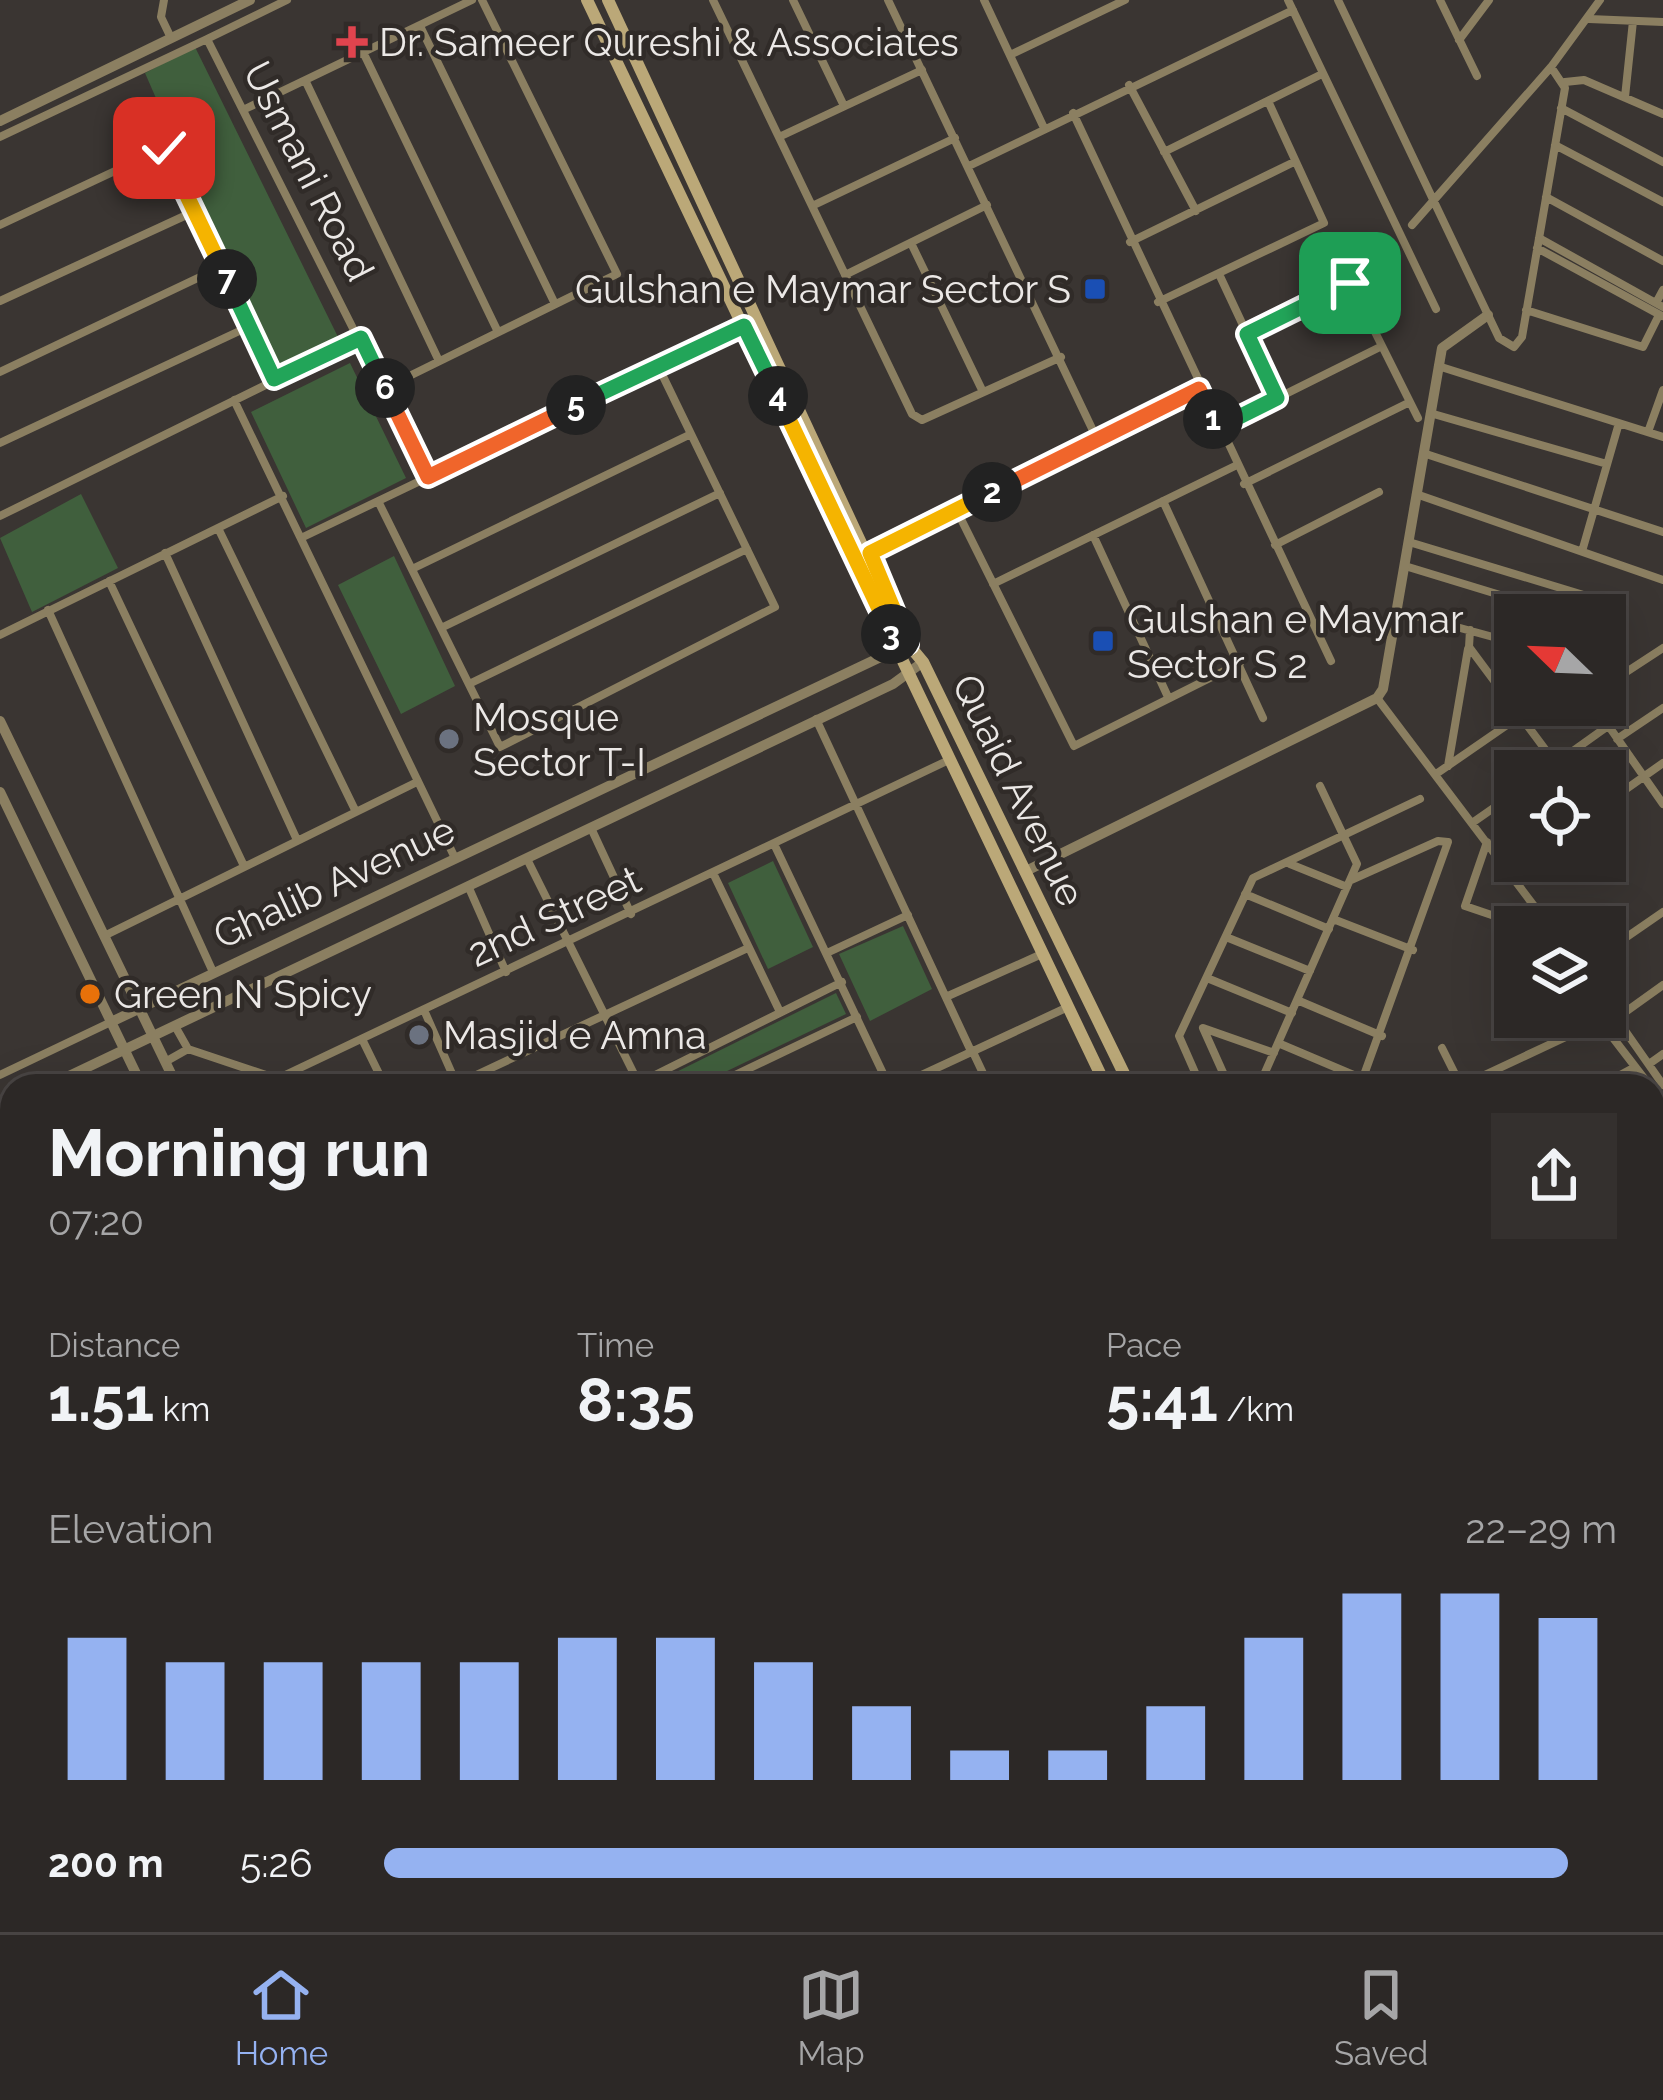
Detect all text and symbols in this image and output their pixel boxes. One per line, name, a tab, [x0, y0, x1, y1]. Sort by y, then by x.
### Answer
place label: Dr. Sameer Qureshi & Associates	[379, 19, 959, 65]
marker: Dr. Sameer Qureshi & Associates	[336, 26, 368, 58]
street label: Usmani Road	[234, 54, 384, 288]
pin	[113, 97, 215, 199]
icon: check	[131, 115, 197, 181]
pin	[1299, 232, 1401, 334]
pin: 7	[197, 249, 257, 309]
icon: arrive	[1317, 250, 1383, 316]
text: 7	[218, 259, 236, 298]
place label: Gulshan e Maymar Sector S	[575, 266, 1071, 312]
marker: Gulshan e Maymar Sector S	[1082, 276, 1108, 302]
pin: 6	[355, 358, 415, 418]
pin: 4	[748, 366, 808, 426]
text: 6	[375, 368, 395, 407]
pin: 5	[546, 375, 606, 435]
text: 4	[769, 376, 787, 415]
text: 5	[567, 385, 585, 424]
pin: 1	[1183, 389, 1243, 449]
text: 1	[1205, 399, 1221, 438]
pin: 2	[962, 462, 1022, 522]
text: 2	[983, 472, 1001, 511]
north arrow	[1494, 594, 1626, 726]
map controls	[1494, 594, 1626, 1038]
place label: Gulshan e Maymar Sector S 2	[1127, 596, 1464, 687]
pin: 3	[861, 604, 921, 664]
text: 3	[882, 614, 900, 653]
marker: Gulshan e Maymar Sector S 2	[1090, 628, 1116, 654]
street label: Quaid Avenue	[943, 667, 1095, 913]
place label: Mosque Sector T-I	[473, 694, 646, 785]
marker: Mosque Sector T-I	[436, 726, 462, 752]
button: locate	[1494, 750, 1626, 882]
street label: Ghalib Avenue	[206, 806, 462, 958]
street label: 2nd Street	[460, 856, 648, 976]
button: layers	[1494, 906, 1626, 1038]
place label: Green N Spicy	[114, 971, 372, 1017]
marker: Green N Spicy	[77, 981, 103, 1007]
place label: Masjid e Amna	[443, 1012, 706, 1058]
marker: Masjid e Amna	[406, 1022, 432, 1048]
button: share	[1491, 1113, 1617, 1239]
text: Morning run	[48, 1114, 430, 1191]
text: 07:20	[48, 1198, 144, 1244]
text: Distance	[48, 1326, 180, 1365]
text: Time	[577, 1326, 654, 1365]
text: Pace	[1106, 1326, 1182, 1365]
text: 1.51	[48, 1365, 154, 1435]
text: 8:35	[577, 1365, 695, 1435]
text: 5:41	[1106, 1365, 1218, 1435]
text: km	[154, 1390, 210, 1429]
text: /km	[1218, 1390, 1294, 1429]
text: Elevation	[48, 1506, 214, 1552]
text: 22–29 m	[1465, 1506, 1617, 1552]
text: 200 m	[48, 1840, 164, 1886]
text: 5:26	[240, 1840, 312, 1886]
tab: Home	[235, 1962, 328, 2073]
tab: Map	[797, 1962, 865, 2073]
tab: Saved	[1334, 1962, 1428, 2073]

